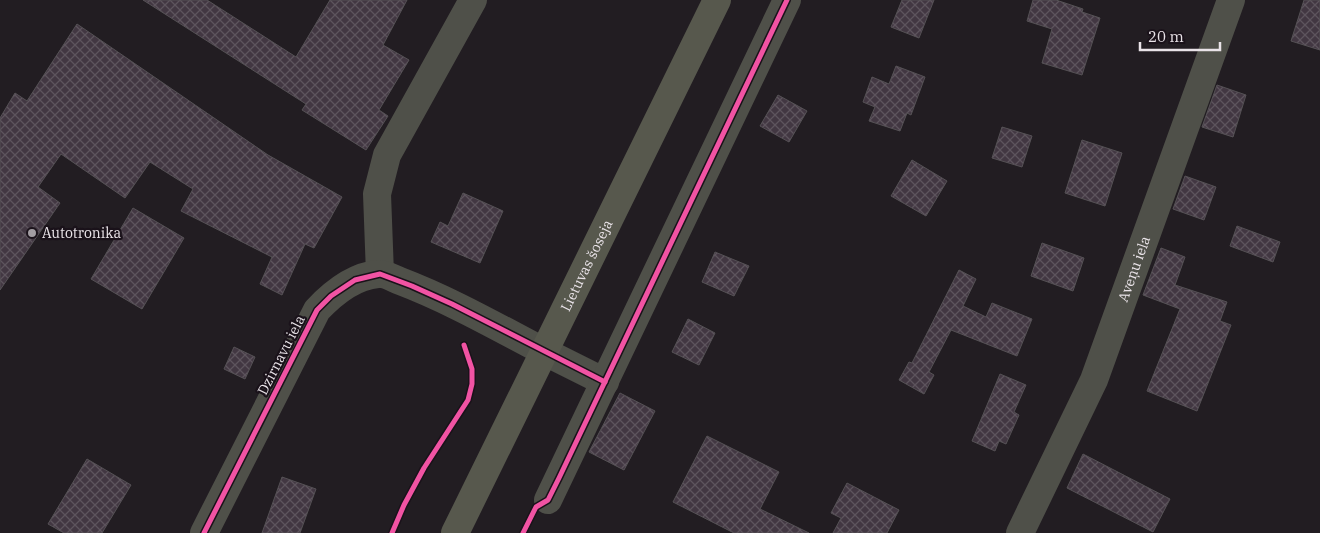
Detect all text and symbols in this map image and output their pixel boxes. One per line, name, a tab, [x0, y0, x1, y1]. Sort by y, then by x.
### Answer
scale bar	[1140, 20, 1220, 52]
text: 20 m	[1148, 27, 1184, 46]
street label: Lietuvas šoseja	[556, 216, 617, 314]
place label: Autotronika	[42, 224, 121, 242]
marker: Autotronika	[26, 227, 38, 239]
street label: Aveņu iela	[1114, 233, 1154, 304]
street label: Dzirnavu iela	[253, 312, 309, 398]

